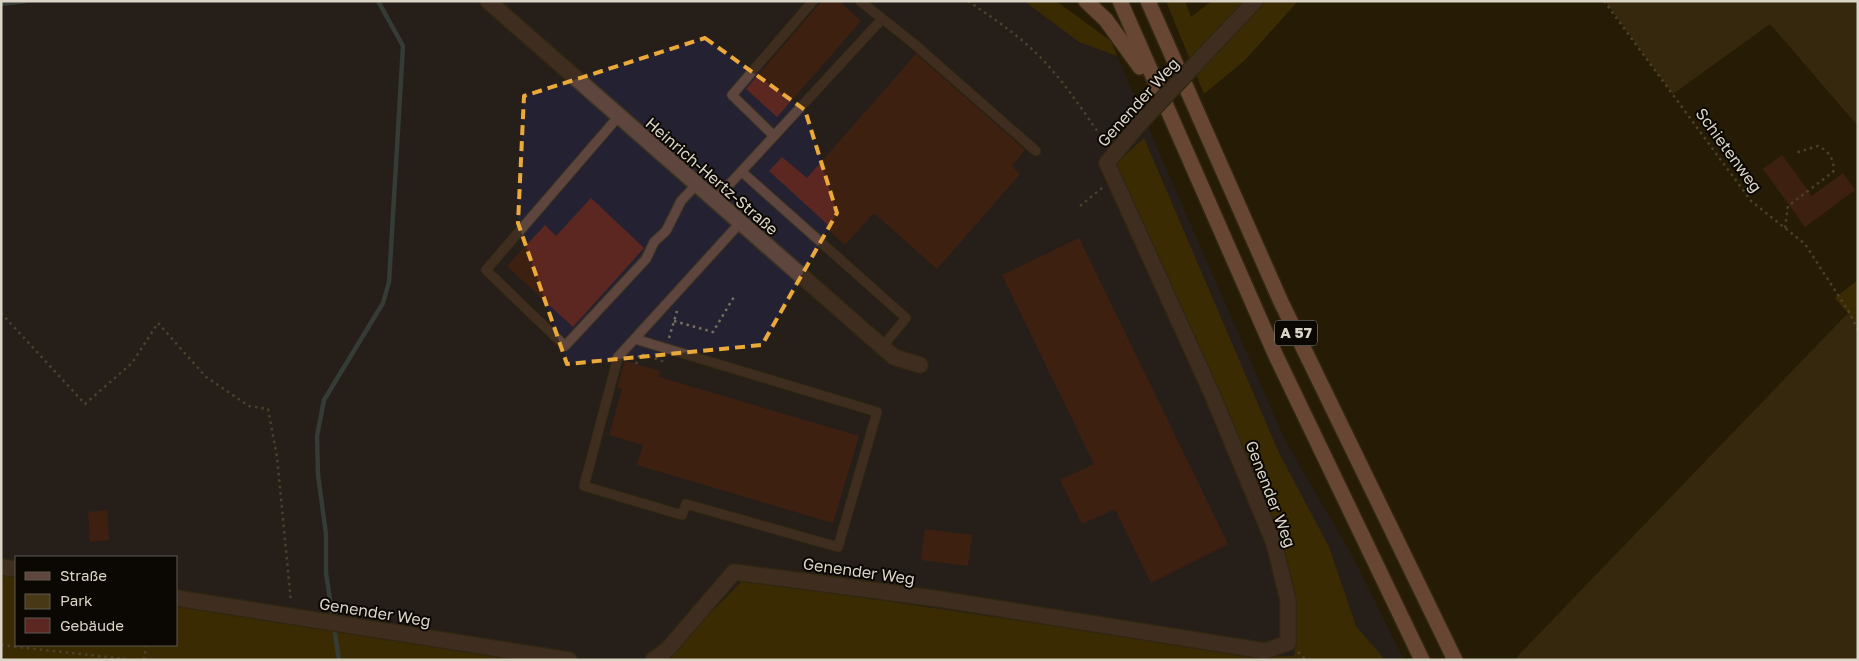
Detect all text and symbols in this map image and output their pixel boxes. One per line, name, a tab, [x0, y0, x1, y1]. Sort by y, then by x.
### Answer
street label: Genender Weg	[1093, 53, 1183, 151]
street label: Schietenweg	[1692, 104, 1766, 196]
street label: Heinrich-Hertz-Straße	[642, 113, 782, 239]
road number: A 57	[1275, 320, 1317, 346]
street label: Genender Weg	[1241, 438, 1301, 550]
street label: Genender Weg	[802, 553, 916, 589]
legend	[15, 556, 178, 646]
text: Straße	[60, 566, 107, 584]
text: Park	[60, 591, 93, 609]
street label: Genender Weg	[318, 593, 432, 631]
text: Gebäude	[60, 616, 124, 634]

